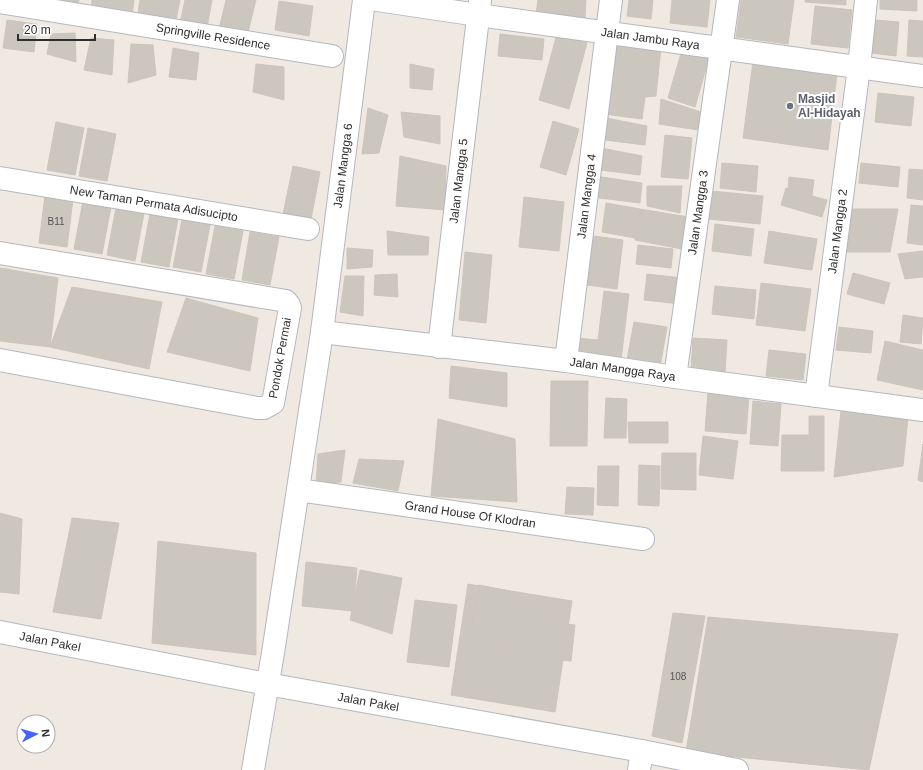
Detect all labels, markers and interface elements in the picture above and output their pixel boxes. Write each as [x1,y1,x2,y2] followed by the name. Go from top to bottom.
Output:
[18,16,95,42] scale bar
[155,20,272,53] street label: Springville Residence
[24,23,51,37] text: 20 m
[600,25,701,52] street label: Jalan Jambu Raya
[798,92,861,120] place label: Masjid Al-Hidayah
[785,101,795,111] marker: Masjid Al-Hidayah
[331,122,355,209] street label: Jalan Mangga 6
[447,138,471,224] street label: Jalan Mangga 5
[574,153,599,240] street label: Jalan Mangga 4
[685,169,711,256] street label: Jalan Mangga 3
[69,183,239,224] street label: New Taman Permata Adisucipto
[825,188,850,275] street label: Jalan Mangga 2
[47,216,65,227] house number: B11
[266,316,294,400] street label: Pondok Permai
[569,355,677,384] street label: Jalan Mangga Raya
[404,498,537,531] street label: Grand House Of Klodran
[18,629,82,655] street label: Jalan Pakel
[670,671,687,682] house number: 108
[337,690,400,714] street label: Jalan Pakel
[16,714,56,754] north arrow
[40,728,52,738] text: N

